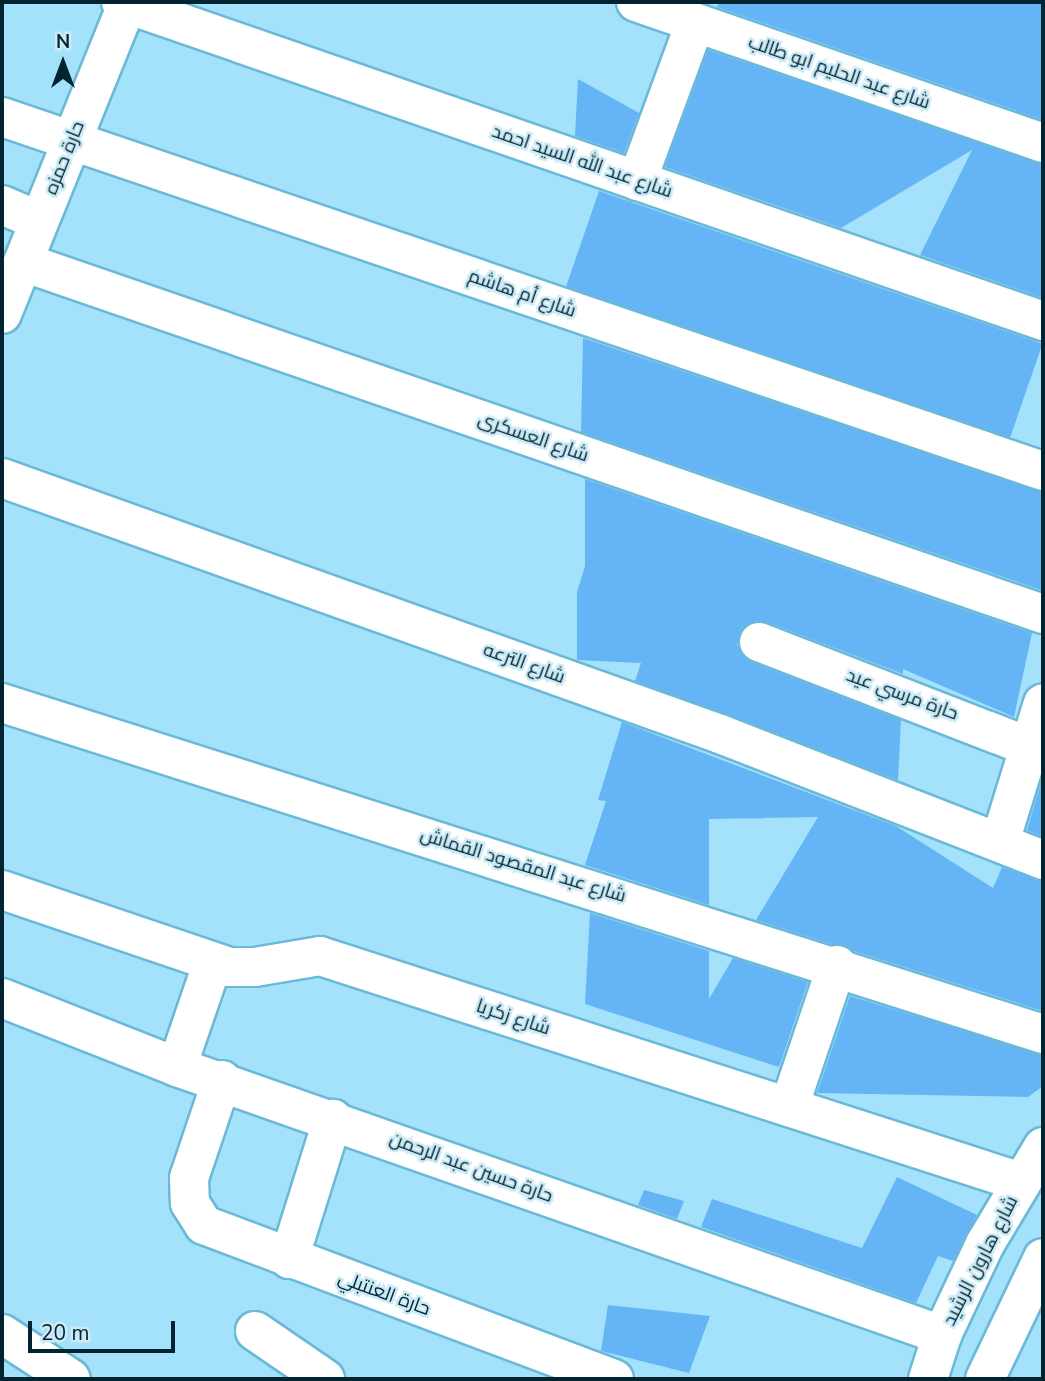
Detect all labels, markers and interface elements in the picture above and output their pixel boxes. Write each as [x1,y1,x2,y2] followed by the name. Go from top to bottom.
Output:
[28,28,98,98] north arrow
[56,29,70,55] text: N
[745,31,933,115] street label: شارع عبد الحليم ابو طالب
[40,118,90,198] street label: حارة حمزه
[489,120,675,204] street label: شارع عبد الله السيد احمد
[465,265,579,323] street label: شارع أم هاشم
[475,408,591,468] street label: شارع العسكرى
[480,639,568,689] street label: شارع الترعه
[843,664,961,726] street label: حارة مرسي عيد
[417,824,629,908] street label: شارع عبد المقصود القماش
[473,995,553,1041] street label: شارع زكريا
[386,1128,556,1208] street label: حارة حسين عبد الرحمن
[938,1192,1024,1330] street label: شارع هارون الرشيد
[335,1267,433,1321] street label: حارة العنتبلي
[32,1308,178,1352] scale bar
[41,1319,90,1347] text: 20 m

